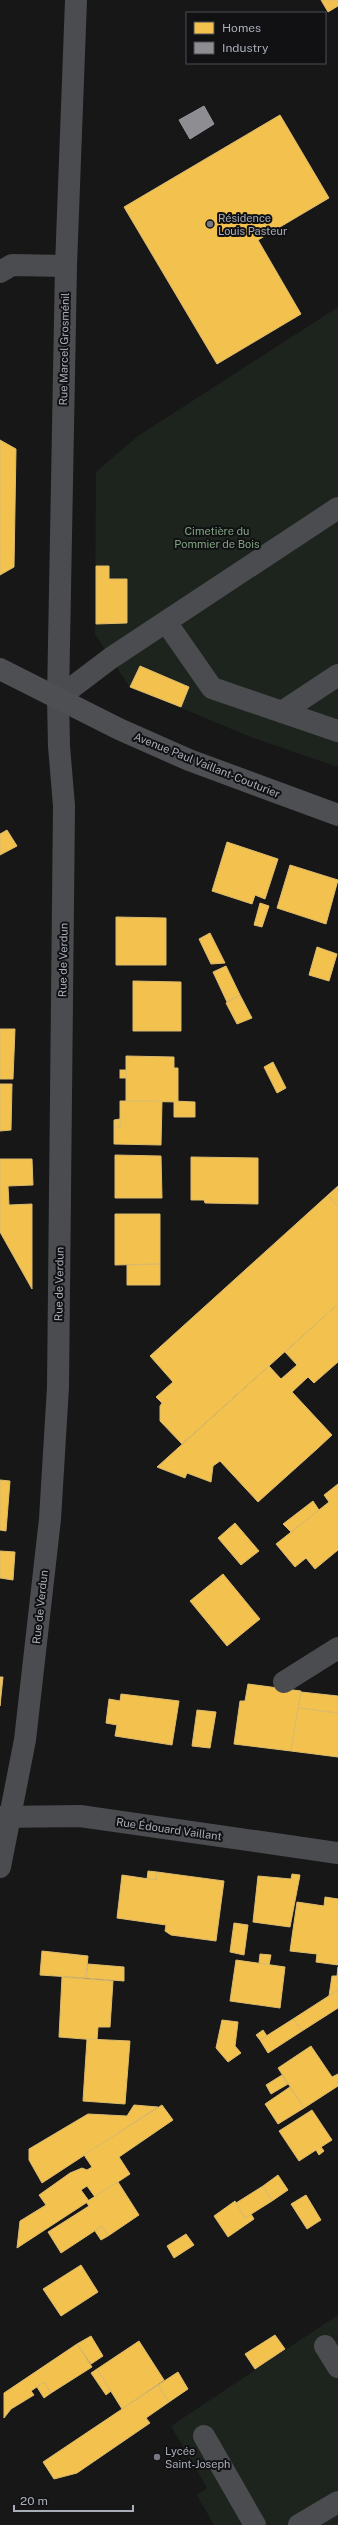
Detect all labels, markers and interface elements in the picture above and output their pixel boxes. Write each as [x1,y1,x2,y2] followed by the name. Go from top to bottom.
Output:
[186,12,326,64] legend
[222,21,261,35] text: Homes
[222,41,269,55] text: Industry
[218,212,287,237] place label: Résidence Louis Pasteur
[205,219,215,229] marker: Résidence Louis Pasteur
[57,292,71,406] street label: Rue Marcel Grosménil
[174,525,260,550] park label: Cimetière du Pommier de Bois
[132,730,282,800] street label: Avenue Paul Vaillant-Couturier
[56,923,70,997] street label: Rue de Verdun
[52,1247,66,1321] street label: Rue de Verdun
[30,1569,50,1645] street label: Rue de Verdun
[115,1815,223,1842] street label: Rue Édouard Vaillant
[165,2445,230,2470] place label: Lycée Saint-Joseph
[152,2452,162,2462] marker: Lycée Saint-Joseph
[14,2487,133,2513] scale bar
[20,2494,48,2508] text: 20 m

